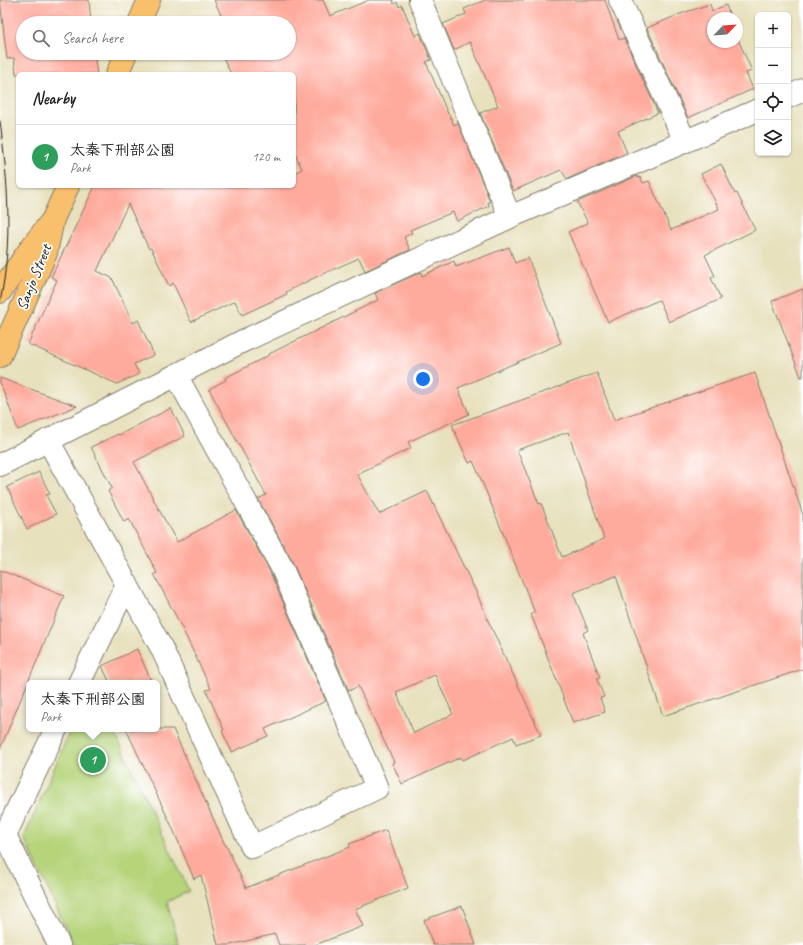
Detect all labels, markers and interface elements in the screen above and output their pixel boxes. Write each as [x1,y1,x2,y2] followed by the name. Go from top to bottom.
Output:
[707,12,743,48] north arrow
[755,12,791,156] map controls
[755,12,791,48] button: +
[16,16,296,60] search box
[30,27,52,49] icon: search
[62,29,123,48] text: Search here
[755,48,791,84] button: −
[755,84,791,120] button: locate
[32,88,75,109] text: Nearby
[755,120,791,156] button: layers
[70,141,175,160] text: 太秦下刑部公園
[42,149,48,165] text: 1
[252,149,280,165] text: 120 m
[70,160,91,176] text: Park
[12,240,57,313] street label: Sanjo Street
[413,369,433,389] your location
[26,680,160,732] popup
[40,690,146,709] text: 太秦下刑部公園
[40,709,61,725] text: Park
[80,745,106,775] pin: 1

